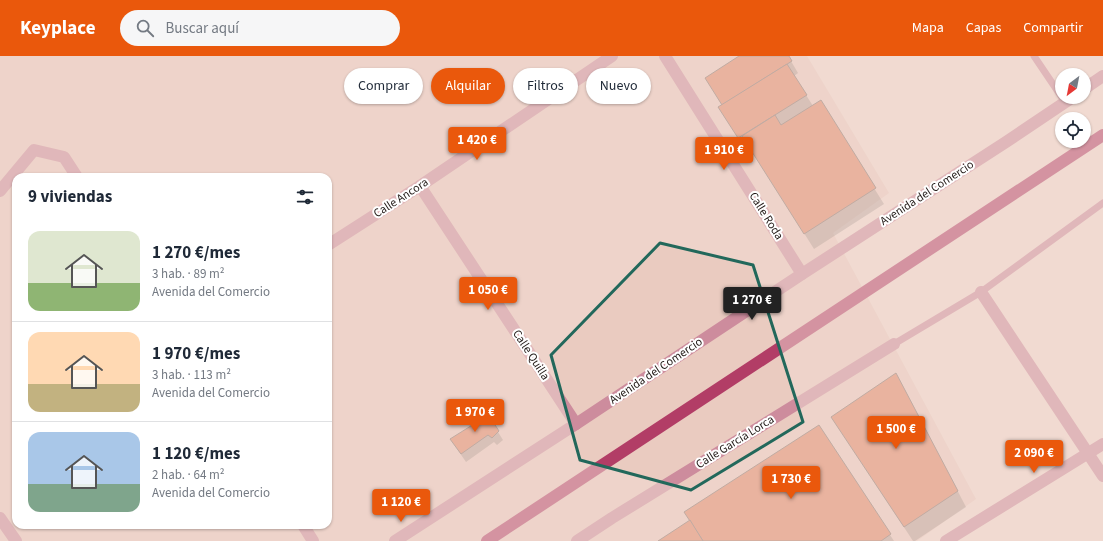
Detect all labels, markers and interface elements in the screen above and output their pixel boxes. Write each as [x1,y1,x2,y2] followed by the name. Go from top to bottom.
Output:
[120,10,400,46] search box
[20,15,96,42] text: Keyplace
[134,17,156,39] icon: search
[166,18,239,39] text: Buscar aquí
[912,18,944,38] text: Mapa
[966,18,1001,38] text: Capas
[1023,18,1083,38] text: Compartir
[344,68,423,104] chip: Comprar
[431,68,505,104] chip: Alquilar
[513,68,578,104] chip: Filtros
[586,68,651,104] chip: Nuevo
[1055,68,1091,104] north arrow
[1055,68,1091,148] map controls
[1055,112,1091,148] button: locate
[440,127,514,161] pin: 1 420 €
[457,131,497,149] text: 1 420 €
[687,137,761,171] pin: 1 910 €
[704,141,744,159] text: 1 910 €
[877,156,977,230] street label: Avenida del Comercio
[370,174,432,222] street label: Calle Ancora
[28,185,112,209] text: 9 viviendas
[294,186,316,208] icon: filters
[745,189,787,243] street label: Calle Roda
[152,241,240,265] text: 1 270 €/mes
[60,247,108,295] icon: home
[152,265,225,283] text: 3 hab. · 89 m²
[451,277,525,311] pin: 1 050 €
[468,281,508,299] text: 1 050 €
[152,283,270,301] text: Avenida del Comercio
[715,287,789,321] pin: 1 270 €
[732,291,772,309] text: 1 270 €
[508,326,554,384] street label: Calle Quilla
[606,334,706,408] street label: Avenida del Comercio
[152,342,240,366] text: 1 970 €/mes
[60,348,108,396] icon: home
[152,366,231,384] text: 3 hab. · 113 m²
[152,384,270,402] text: Avenida del Comercio
[438,399,512,433] pin: 1 970 €
[455,403,495,421] text: 1 970 €
[693,411,777,473] street label: Calle García Lorca
[859,416,933,450] pin: 1 500 €
[876,420,916,438] text: 1 500 €
[997,440,1071,474] pin: 2 090 €
[152,442,240,466] text: 1 120 €/mes
[1014,444,1054,462] text: 2 090 €
[60,448,108,496] icon: home
[152,466,225,484] text: 2 hab. · 64 m²
[754,466,828,500] pin: 1 730 €
[771,470,811,488] text: 1 730 €
[152,484,270,502] text: Avenida del Comercio
[364,489,438,523] pin: 1 120 €
[381,493,421,511] text: 1 120 €

